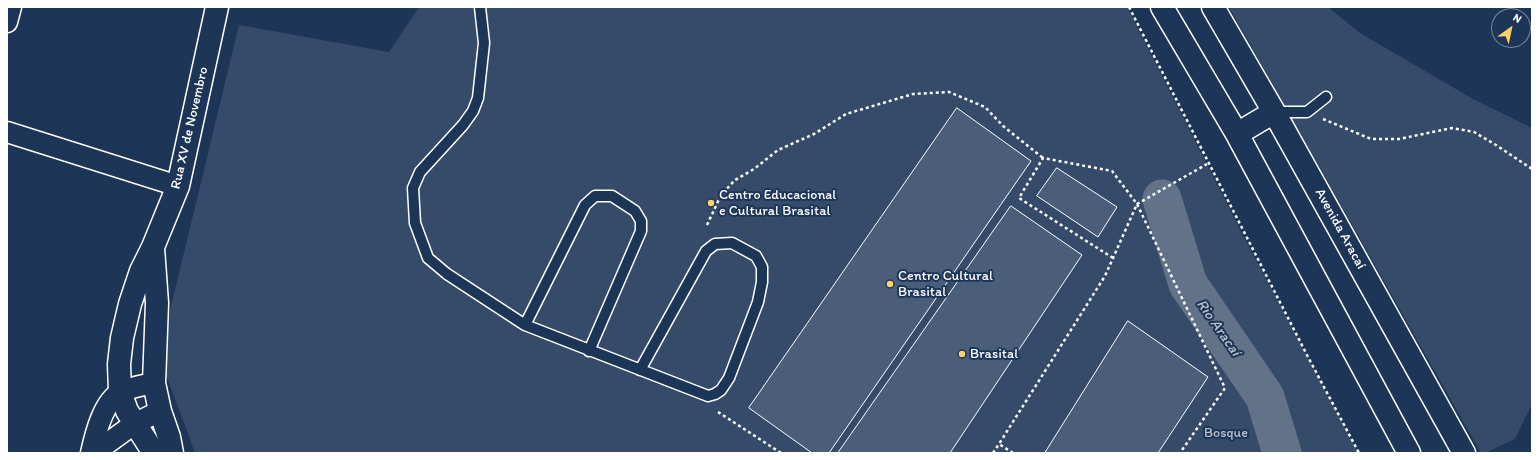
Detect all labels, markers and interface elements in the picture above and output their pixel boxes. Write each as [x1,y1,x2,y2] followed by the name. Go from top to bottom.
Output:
[1491,8,1531,48] north arrow
[1511,11,1524,26] text: N
[168,65,212,191] street label: Rua XV de Novembro
[1311,186,1369,272] street label: Avenida Aracaí
[719,187,836,220] place label: Centro Educacional e Cultural Brasital
[706,198,716,208] marker: Centro Educacional e Cultural Brasital
[898,268,993,300] place label: Centro Cultural Brasital
[885,279,895,289] marker: Centro Cultural Brasital
[1192,296,1244,360] water label: Rio Aracaí
[970,346,1018,362] place label: Brasital
[957,349,967,359] marker: Brasital
[1204,425,1248,441] park label: Bosque

